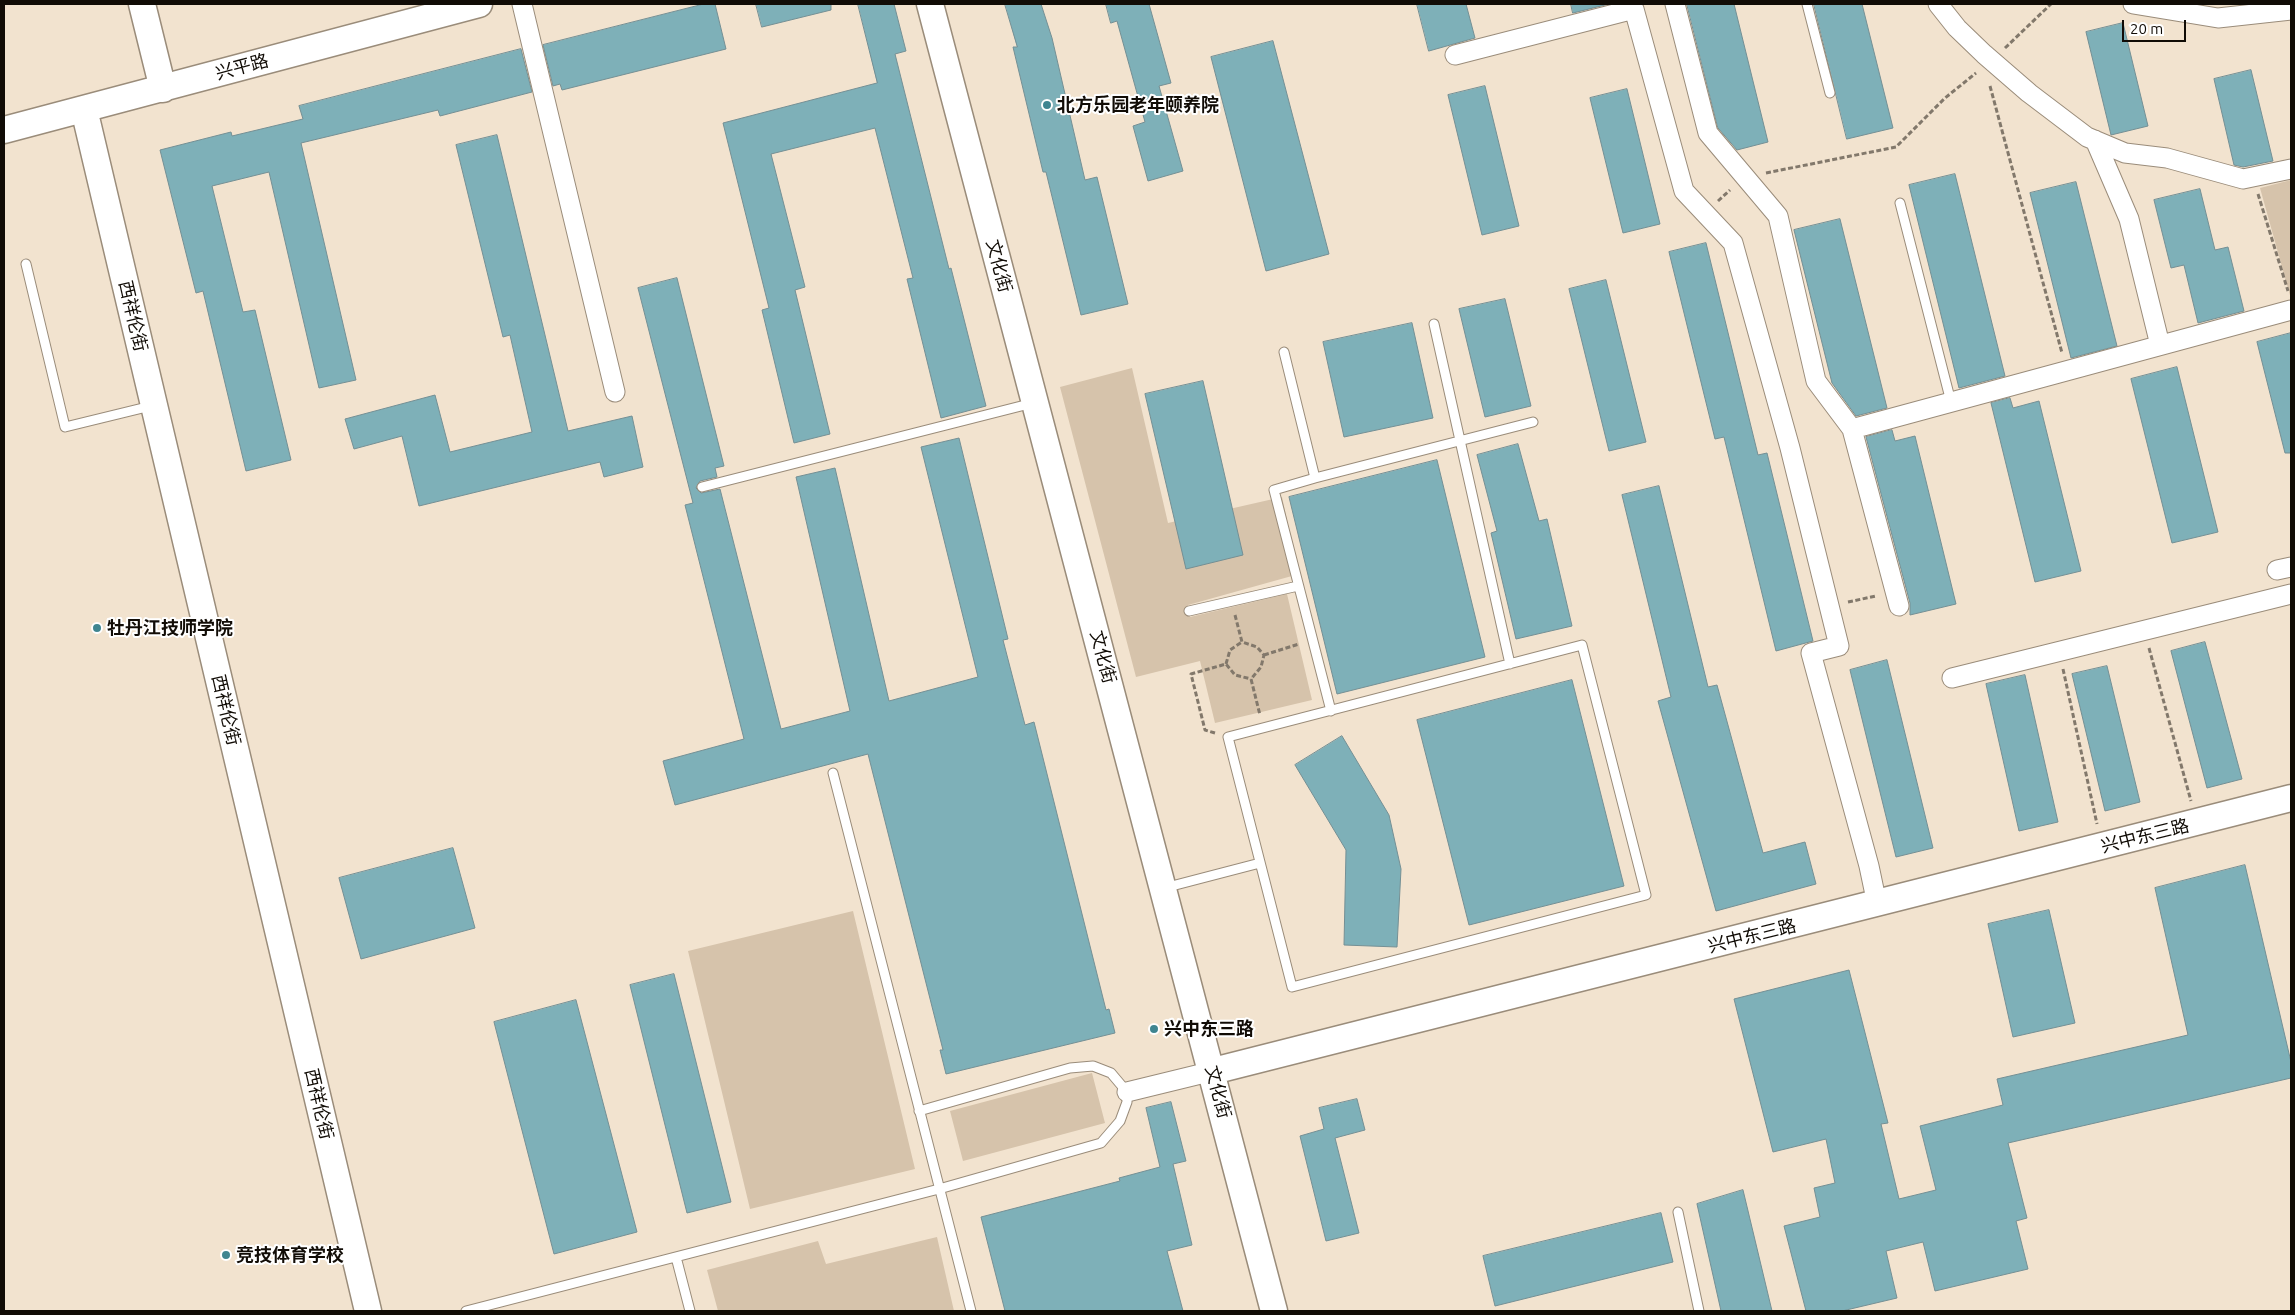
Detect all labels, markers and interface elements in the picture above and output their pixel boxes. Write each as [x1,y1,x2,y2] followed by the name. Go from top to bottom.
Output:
[2125,10,2189,42] scale bar
[2130,20,2163,37] text: 20 m
[213,50,271,84] street label: 兴平路
[1057,94,1219,116] place label: 北方乐园老年颐养院
[1041,99,1053,111] marker: 北方乐园老年颐养院
[982,237,1016,295] street label: 文化街
[114,278,152,354] street label: 西祥伦街
[107,617,233,639] place label: 牡丹江技师学院
[91,622,103,634] marker: 牡丹江技师学院
[1086,628,1120,686] street label: 文化街
[207,672,245,748] street label: 西祥伦街
[2099,815,2191,857] street label: 兴中东三路
[1706,915,1798,957] street label: 兴中东三路
[1164,1018,1254,1040] place label: 兴中东三路
[1148,1023,1160,1035] marker: 兴中东三路
[1201,1063,1235,1121] street label: 文化街
[300,1066,338,1142] street label: 西祥伦街
[236,1244,344,1266] place label: 竞技体育学校
[220,1249,232,1261] marker: 竞技体育学校

